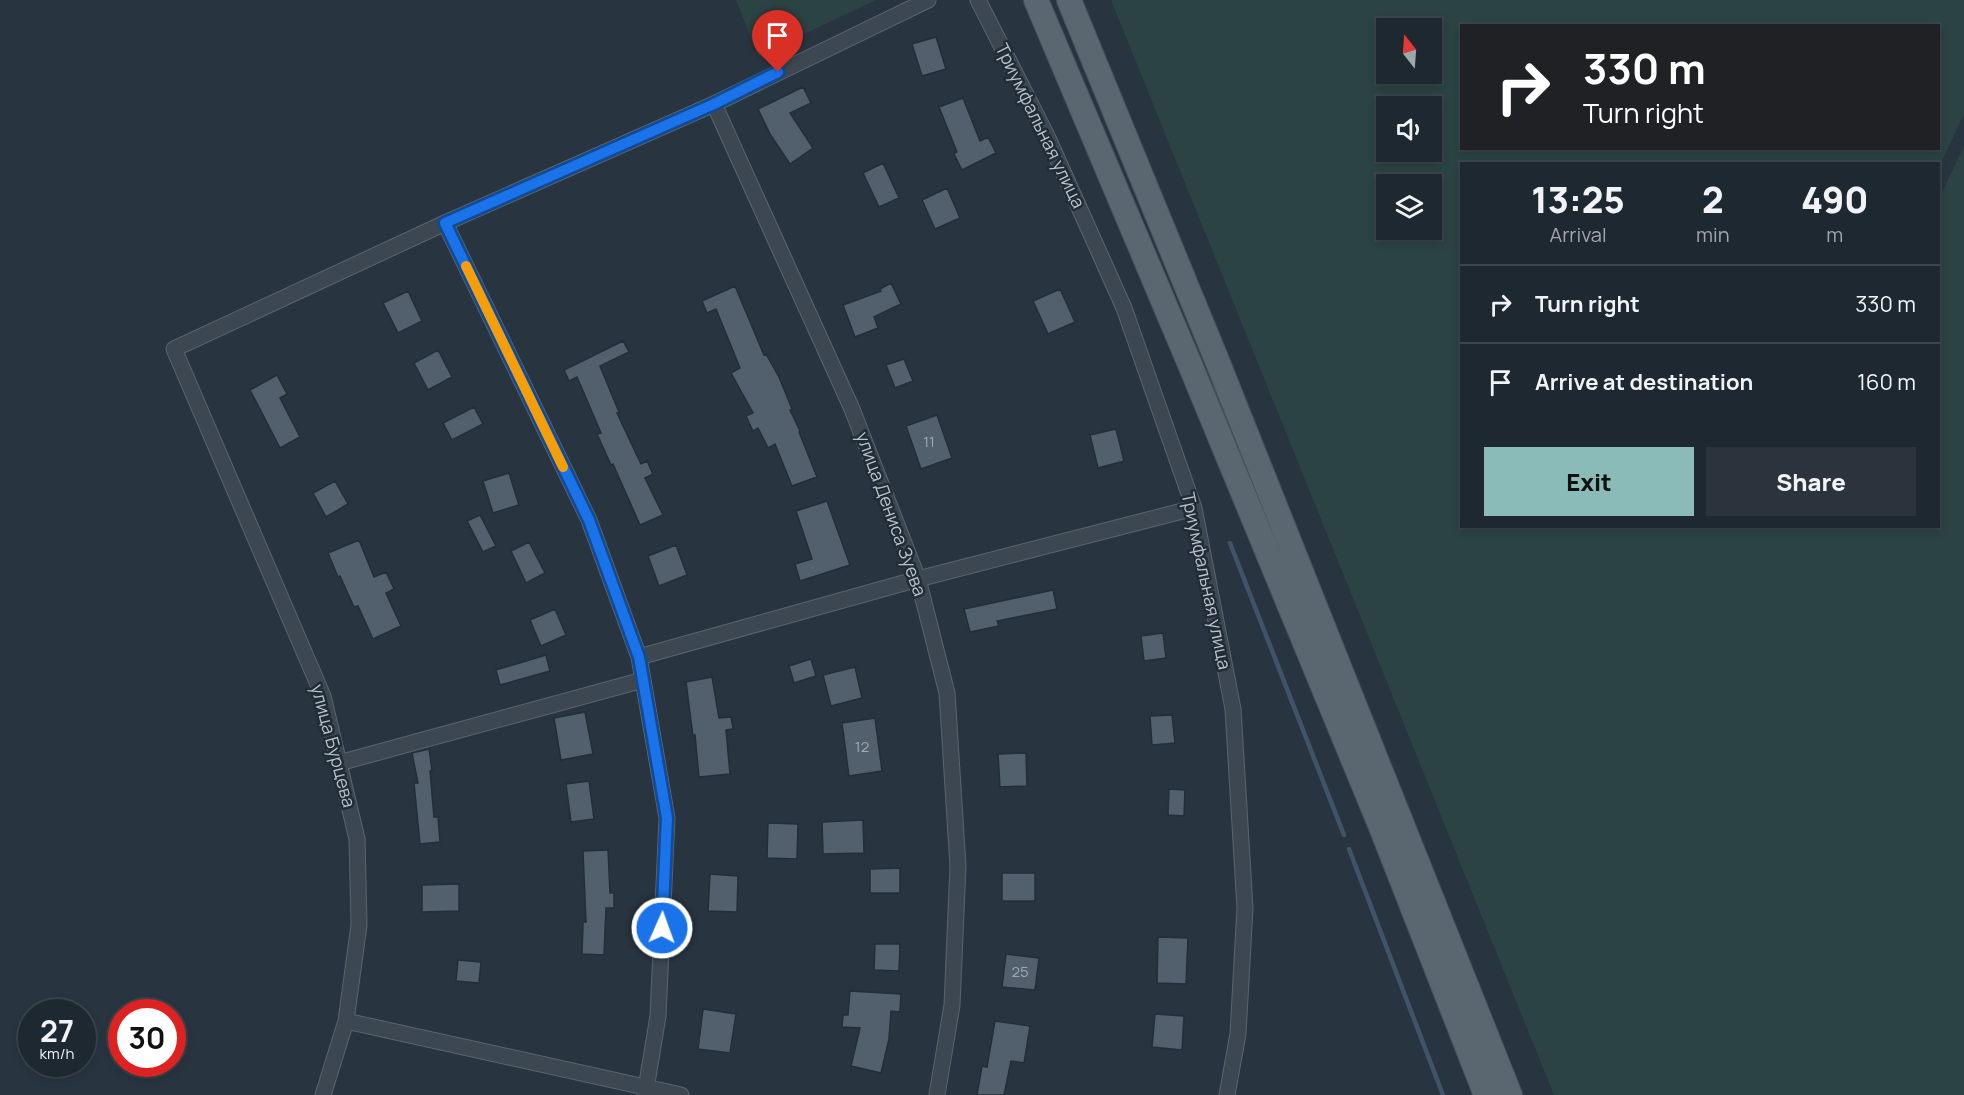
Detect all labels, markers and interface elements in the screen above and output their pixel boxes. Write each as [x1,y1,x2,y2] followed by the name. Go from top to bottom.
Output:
[752,10,803,72] pin
[1376,18,1442,84] north arrow
[1376,18,1442,240] map controls
[761,19,794,52] icon: arrive
[991,39,1091,212] street label: Триумфальная улица
[1583,39,1706,97] text: 330 m
[1484,48,1562,126] icon: right
[1583,94,1704,131] text: Turn right
[1376,96,1442,162] button: sound
[1376,174,1442,240] button: layers
[1531,175,1625,224] text: 13:25
[1702,175,1724,224] text: 2
[1801,175,1869,224] text: 490
[1549,221,1607,248] text: Arrival
[1696,221,1730,248] text: min
[1826,221,1843,248] text: m
[1484,288,1517,321] icon: right
[1535,289,1640,319] text: Turn right
[1855,289,1916,319] text: 330 m
[1484,366,1517,399] icon: arrive
[1535,367,1753,397] text: Arrive at destination
[1857,367,1916,397] text: 160 m
[851,428,933,599] street label: улица Дениса Зуева
[923,431,935,452] house number: 11
[1484,447,1694,516] button: Exit
[1706,447,1916,516] button: Share
[1176,490,1237,672] street label: Триумфальная улица
[306,681,362,810] street label: улица Бурцева
[855,736,869,757] house number: 12
[630,896,694,960] position arrow
[1011,961,1029,982] house number: 25
[108,999,186,1077] speed limit sign: 30
[40,1010,74,1051] text: 27
[40,1043,74,1064] text: km/h

